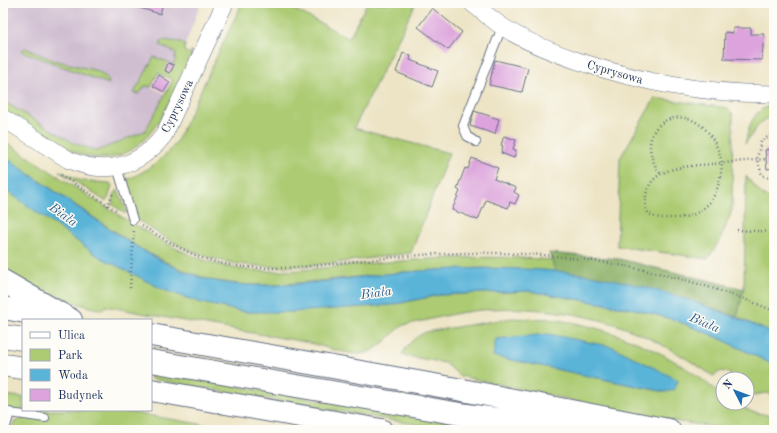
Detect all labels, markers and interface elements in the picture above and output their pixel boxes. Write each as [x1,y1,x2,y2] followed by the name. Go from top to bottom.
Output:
[585,59,644,87] street label: Cyprysowa
[160,78,196,135] street label: Cyprysowa
[46,200,80,230] water label: Biała
[359,285,392,302] water label: Biała
[687,311,721,335] water label: Biała
[22,319,152,411] legend
[58,330,85,342] text: Ulica
[58,350,83,362] text: Park
[58,370,88,382] text: Woda
[715,371,755,411] north arrow
[722,378,736,392] text: N
[58,390,104,402] text: Budynek

